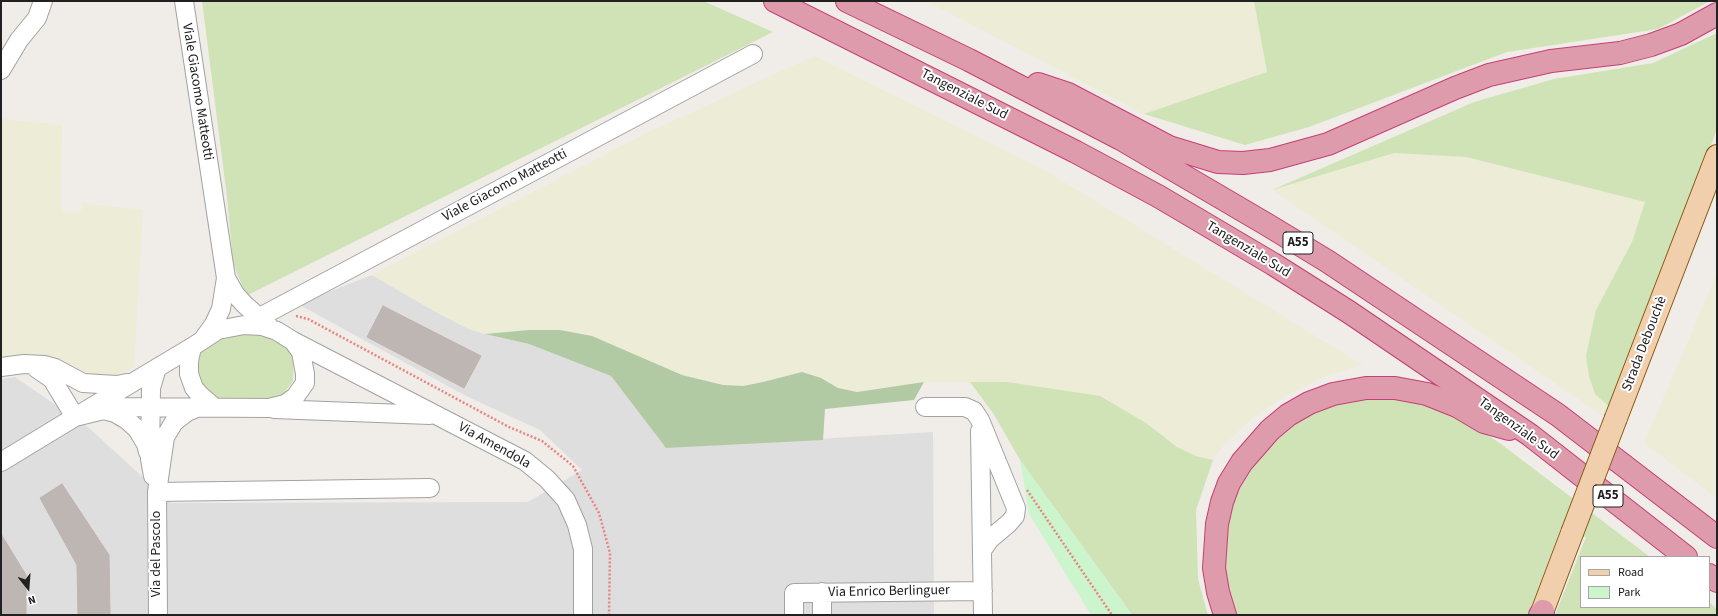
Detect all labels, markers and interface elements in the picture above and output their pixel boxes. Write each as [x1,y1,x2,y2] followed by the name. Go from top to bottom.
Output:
[178,22,216,162] street label: Viale Giacomo Matteotti
[918,66,1010,124] street label: Tangenziale Sud
[440,146,570,226] street label: Viale Giacomo Matteotti
[1203,218,1293,282] street label: Tangenziale Sud
[1283,232,1313,254] road number: A55
[1619,294,1671,394] street label: Strada Debouchè
[1475,394,1561,464] street label: Tangenziale Sud
[455,419,533,473] street label: Via Amendola
[1593,485,1623,507] road number: A55
[149,511,165,597] street label: Via del Pascolo
[1580,556,1710,608] legend
[1618,564,1644,581] text: Road
[8,568,48,608] north arrow
[828,583,950,601] street label: Via Enrico Berlinguer
[1618,584,1640,601] text: Park
[26,592,37,608] text: N

